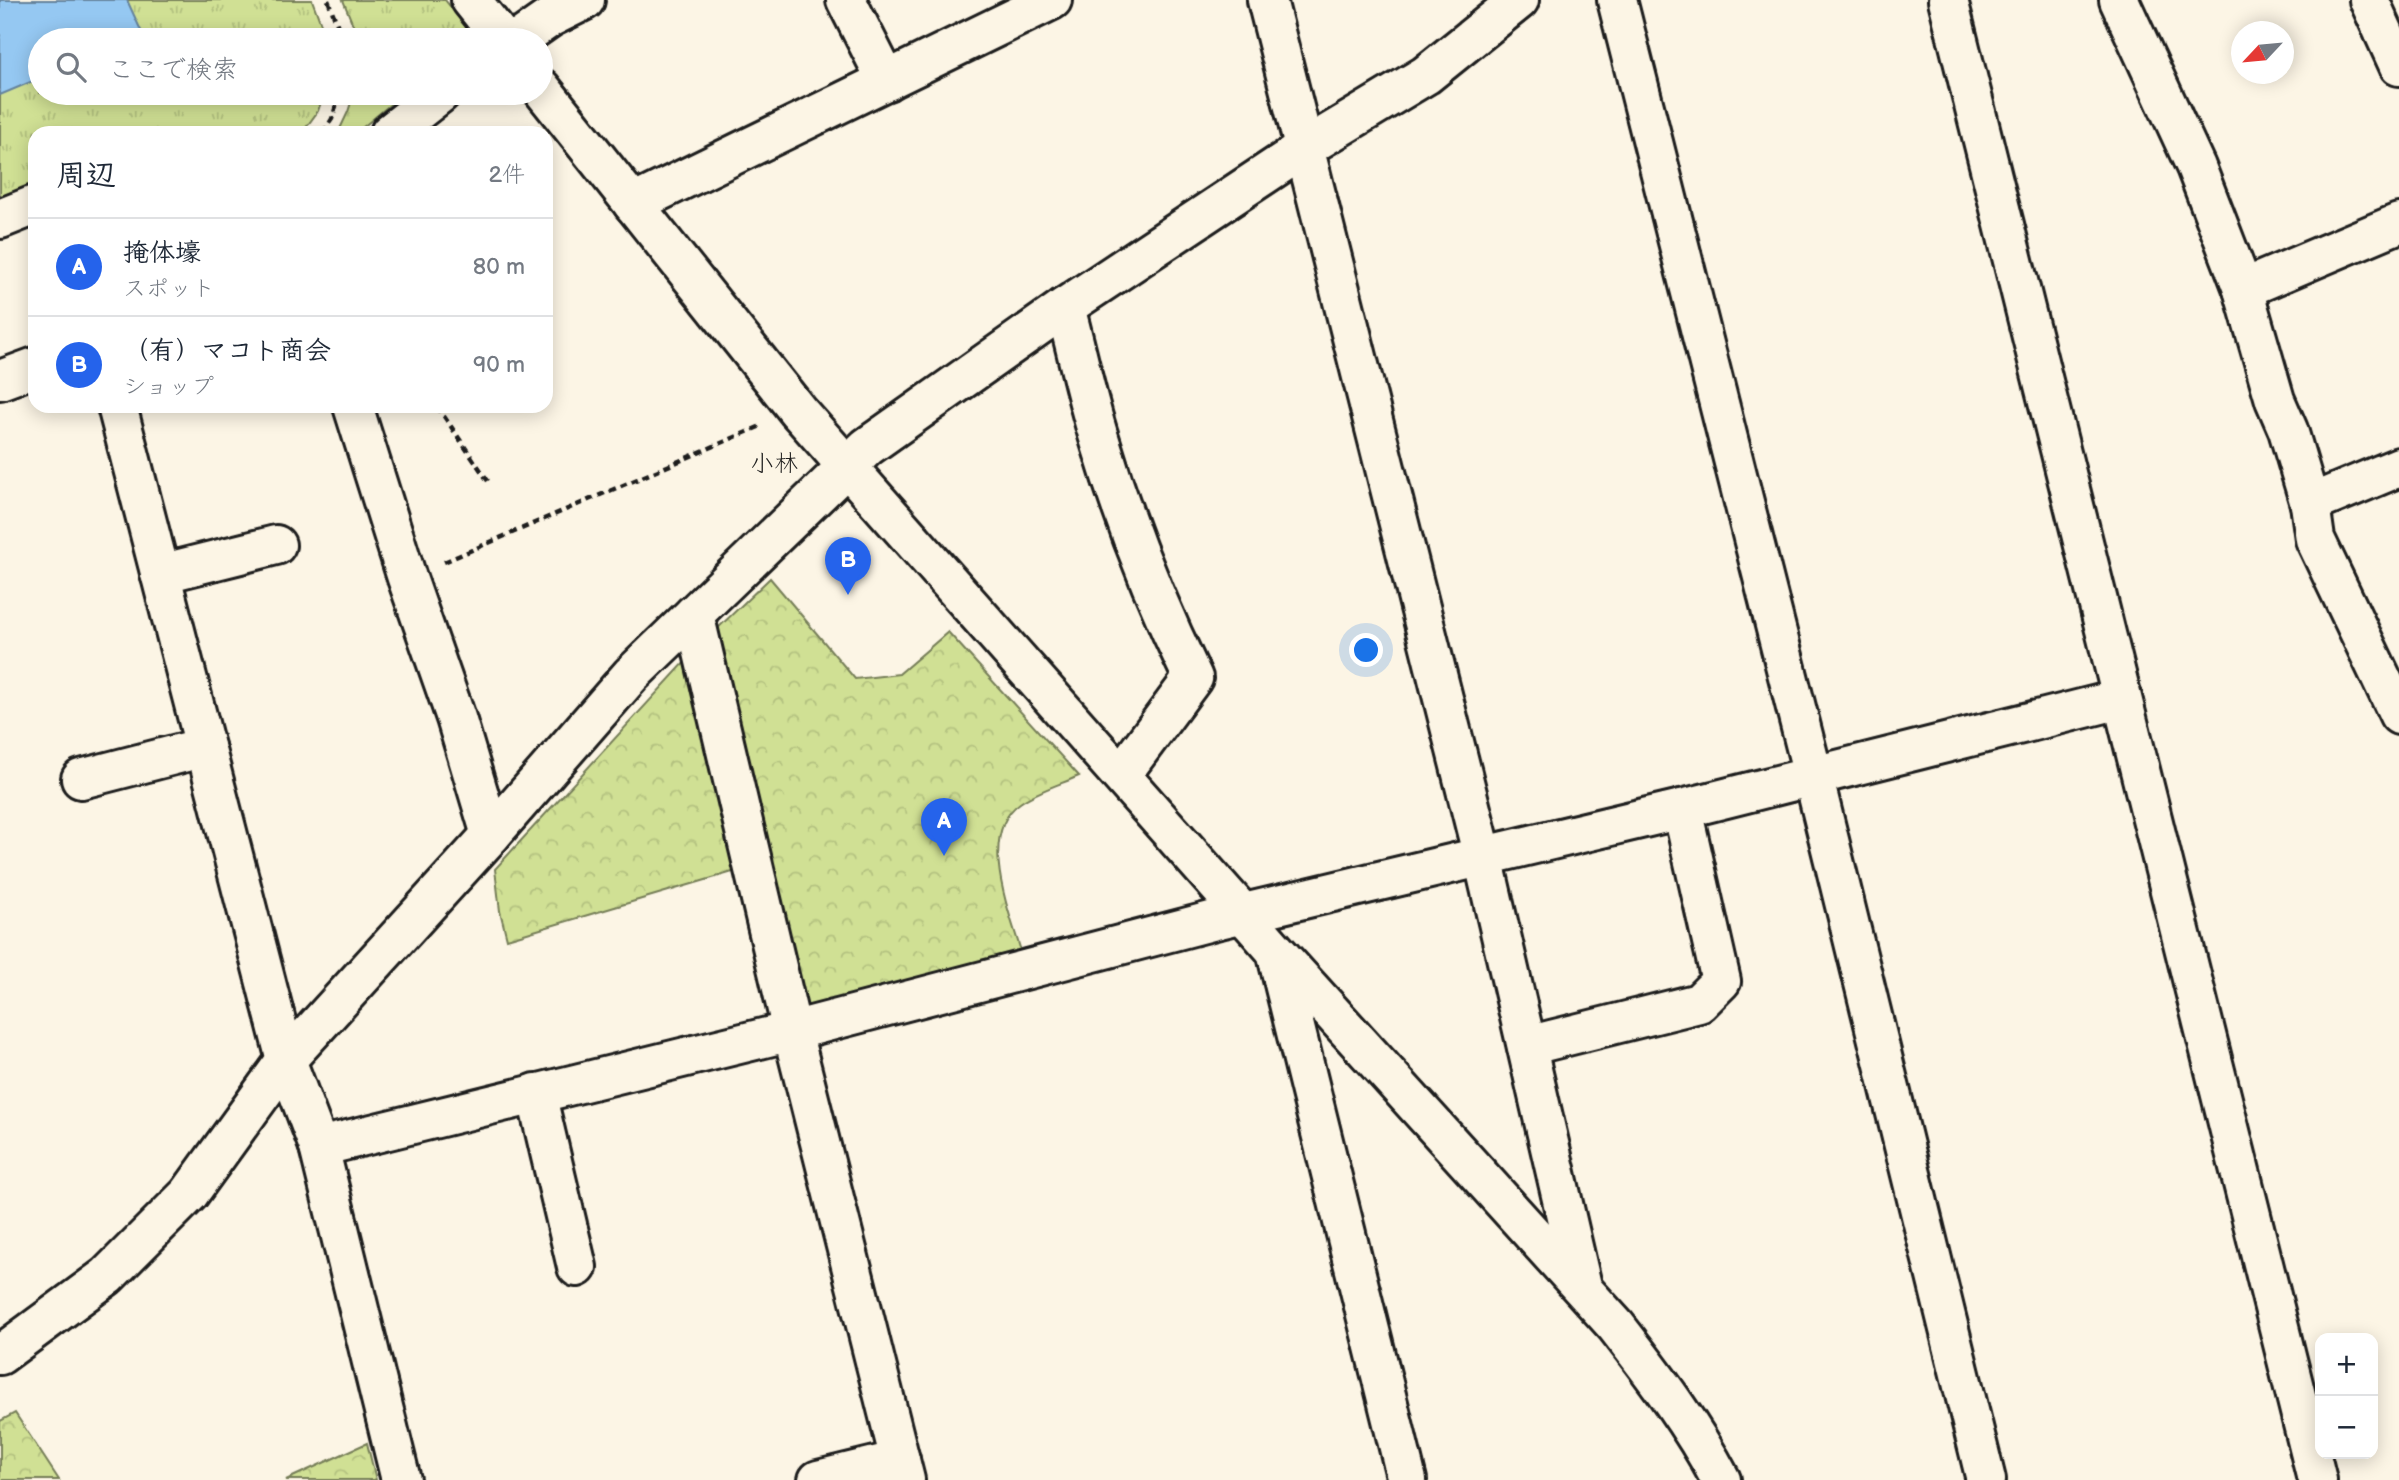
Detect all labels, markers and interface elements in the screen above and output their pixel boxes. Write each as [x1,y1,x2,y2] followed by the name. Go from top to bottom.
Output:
[2231,21,2294,84] north arrow
[28,28,553,105] search box
[52,48,90,86] icon: search
[108,55,238,86] text: ここで検索
[56,158,116,194] text: 周辺
[488,161,525,189] text: 2件
[123,238,201,269] text: 掩体壕
[72,253,86,281] text: A
[473,253,525,281] text: 80 m
[123,275,215,303] text: スポット
[123,336,331,367] text: （有）マコト商会
[71,351,87,379] text: B
[473,351,525,379] text: 90 m
[123,373,214,401] text: ショップ
[750,449,798,478] district label: 小林
[825,537,871,595] pin: B
[1349,633,1383,667] your location
[921,798,967,856] pin: A
[2315,1333,2378,1459] map controls
[2315,1333,2378,1396] button: +
[2315,1396,2378,1459] button: −

